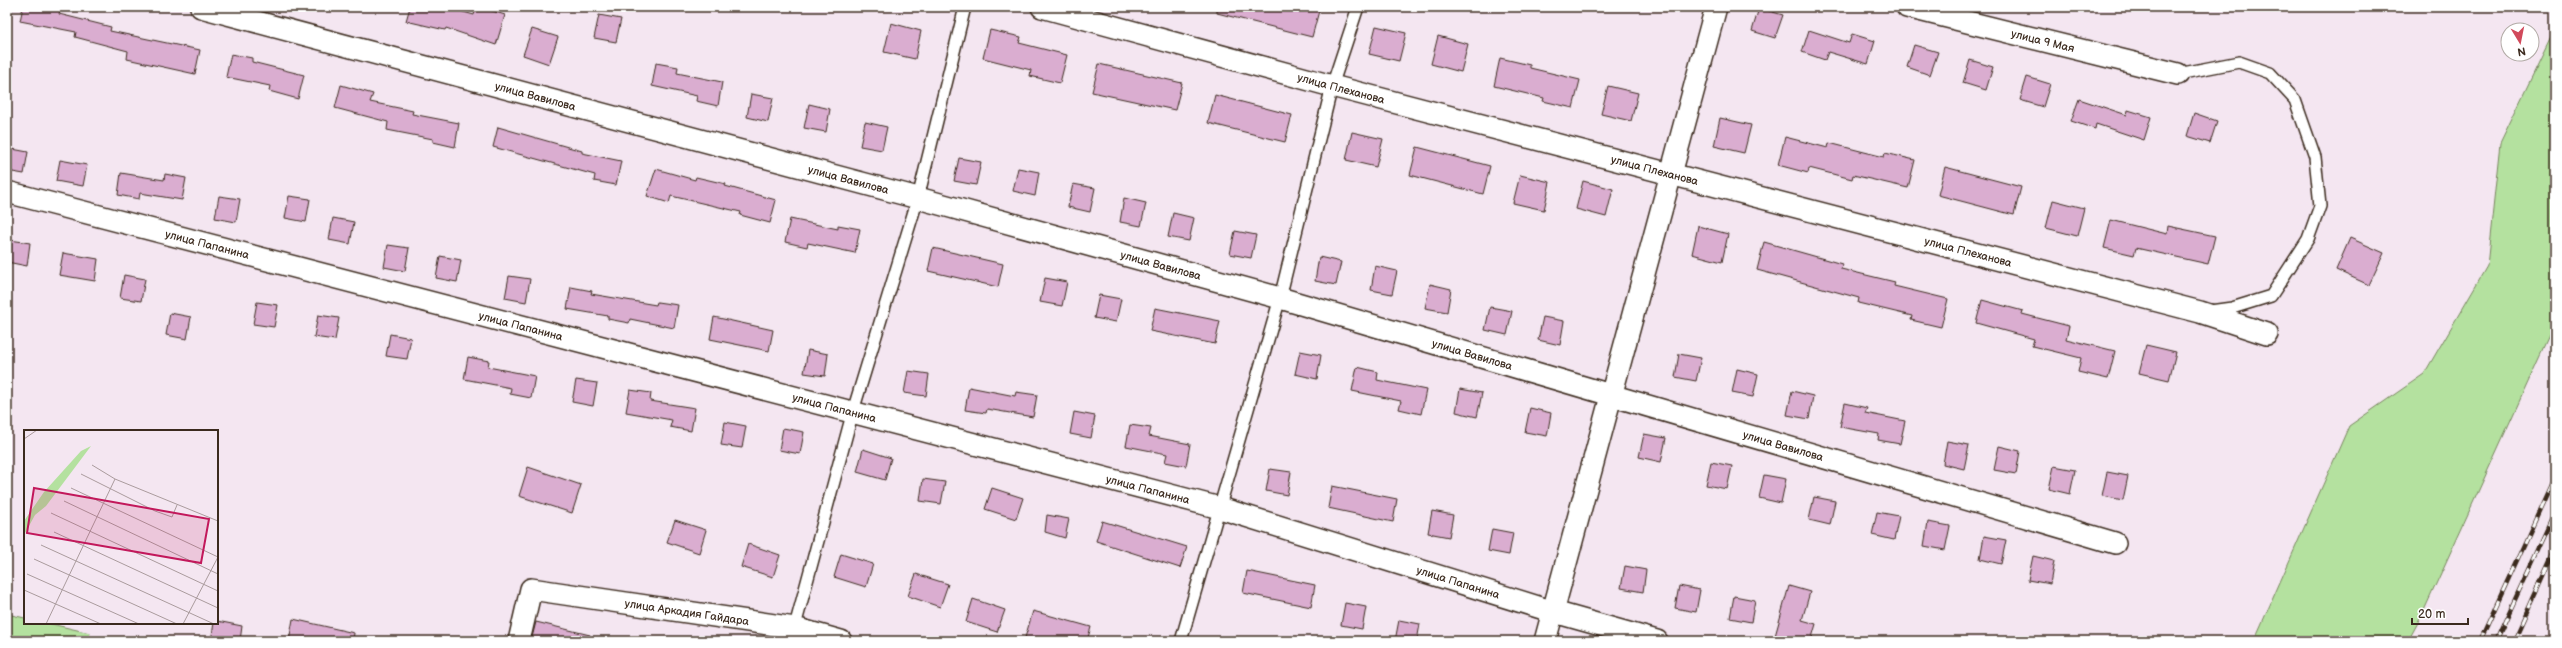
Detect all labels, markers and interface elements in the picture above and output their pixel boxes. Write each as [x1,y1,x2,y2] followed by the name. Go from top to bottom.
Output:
[2500,22,2540,62] north arrow
[2010,27,2076,55] street label: улица 9 Мая
[2516,44,2527,58] text: N
[1296,71,1387,107] street label: улица Плеханова
[493,80,578,114] street label: улица Вавилова
[1609,153,1700,188] street label: улица Плеханова
[806,163,891,197] street label: улица Вавилова
[164,228,251,262] street label: улица Папанина
[1923,235,2014,270] street label: улица Плеханова
[1119,248,1203,283] street label: улица Вавилова
[477,309,565,344] street label: улица Папанина
[1430,337,1514,373] street label: улица Вавилова
[791,391,878,425] street label: улица Папанина
[1741,428,1825,464] street label: улица Вавилова
[24,430,218,624] inset map
[1104,473,1192,507] street label: улица Папанина
[1415,564,1502,602] street label: улица Папанина
[624,597,750,628] street label: улица Аркадия Гайдара
[2412,600,2468,626] scale bar
[2418,607,2445,622] text: 20 m

